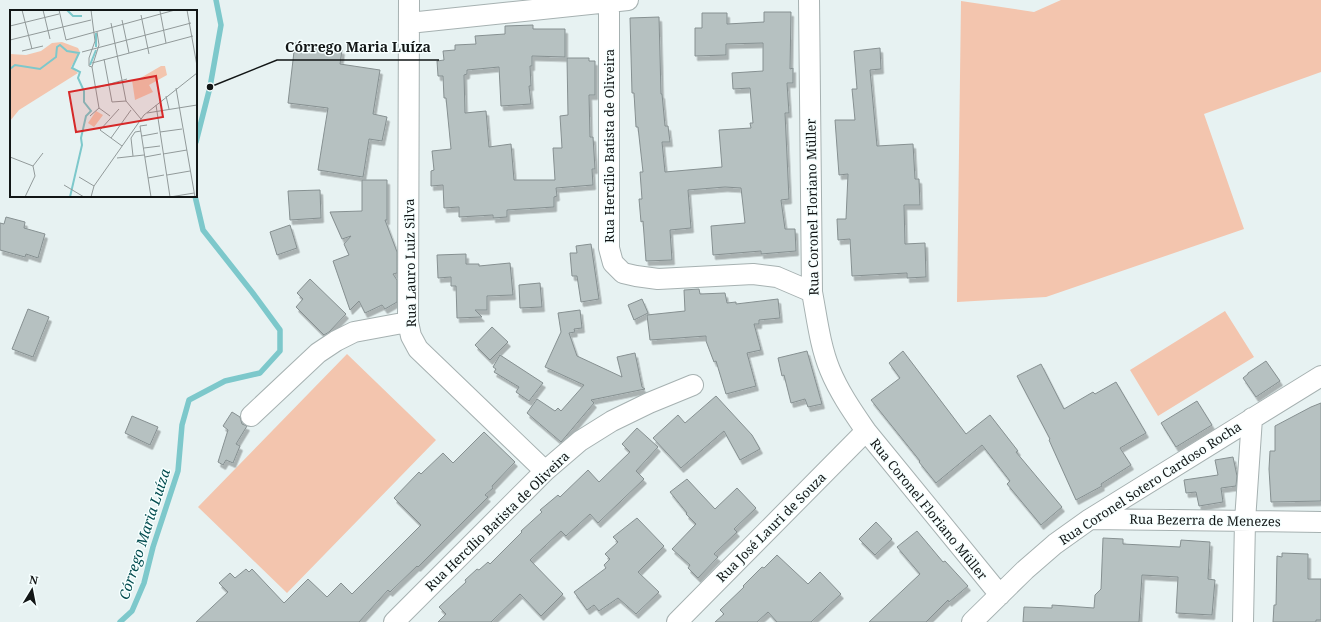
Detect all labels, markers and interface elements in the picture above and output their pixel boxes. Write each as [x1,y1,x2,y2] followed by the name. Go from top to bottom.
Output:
[10,10,197,197] inset map
[277,34,439,60] callout: Córrego Maria Luíza
[285,37,431,56] text: Córrego Maria Luíza
[600,49,618,243] street label: Rua Hercílio Batista de Oliveira
[801,118,823,296] street label: Rua Coronel Floriano Müller
[400,198,420,328] street label: Rua Lauro Luiz Silva
[1055,417,1245,549] street label: Rua Coronel Sotero Cardoso Rocha
[866,435,992,583] street label: Rua Coronel Floriano Müller
[421,447,573,595] street label: Rua Hercílio Batista de Oliveira
[114,465,174,602] water label: Córrego Maria Luíza
[712,468,830,586] street label: Rua José Lauri de Souza
[1129,510,1281,530] street label: Rua Bezerra de Menezes
[12,570,52,610] north arrow
[28,572,40,588] text: N

